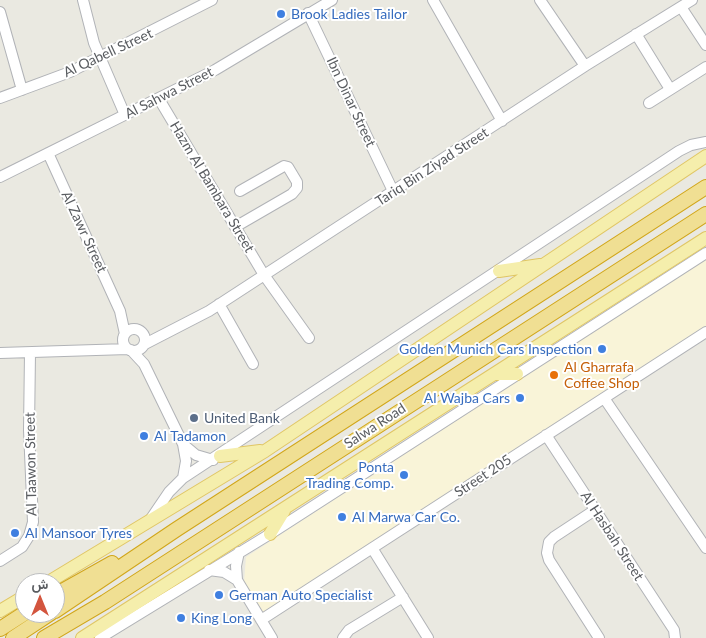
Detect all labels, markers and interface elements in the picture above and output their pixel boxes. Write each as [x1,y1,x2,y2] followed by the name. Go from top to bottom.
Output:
[291,6,407,22] place label: Brook Ladies Tailor
[275,8,287,20] marker: Brook Ladies Tailor
[61,25,155,81] street label: Al Qabell Street
[323,54,379,150] street label: Ibn Dinar Street
[122,64,216,122] street label: Al Sahwa Street
[166,118,258,256] street label: Hazm Al Bambara Street
[372,124,492,210] street label: Tariq Bin Ziyad Street
[58,188,110,276] street label: Al Zawr Street
[399,341,592,357] place label: Golden Munich Cars Inspection
[596,343,608,355] marker: Golden Munich Cars Inspection
[564,359,640,392] place label: Al Gharrafa Coffee Shop
[548,369,560,381] marker: Al Gharrafa Coffee Shop
[424,390,510,406] place label: Al Wajba Cars
[514,392,526,404] marker: Al Wajba Cars
[341,400,409,452] street label: Salwa Road
[204,410,280,426] place label: United Bank
[22,412,40,516] street label: Al Taawon Street
[188,412,200,424] marker: United Bank
[154,428,226,444] place label: Al Tadamon
[138,430,150,442] marker: Al Tadamon
[451,451,515,501] street label: Street 205
[306,459,394,492] place label: Ponta Trading Comp.
[398,469,410,481] marker: Ponta Trading Comp.
[577,488,647,584] street label: Al Hasbah Street
[352,509,460,525] place label: Al Marwa Car Co.
[336,511,348,523] marker: Al Marwa Car Co.
[25,525,132,541] place label: Al Mansoor Tyres
[9,527,21,539] marker: Al Mansoor Tyres
[15,573,65,623] north arrow
[32,575,48,592] text: ش
[229,587,373,603] place label: German Auto Specialist
[213,589,225,601] marker: German Auto Specialist
[191,610,252,626] place label: King Long
[175,612,187,624] marker: King Long

